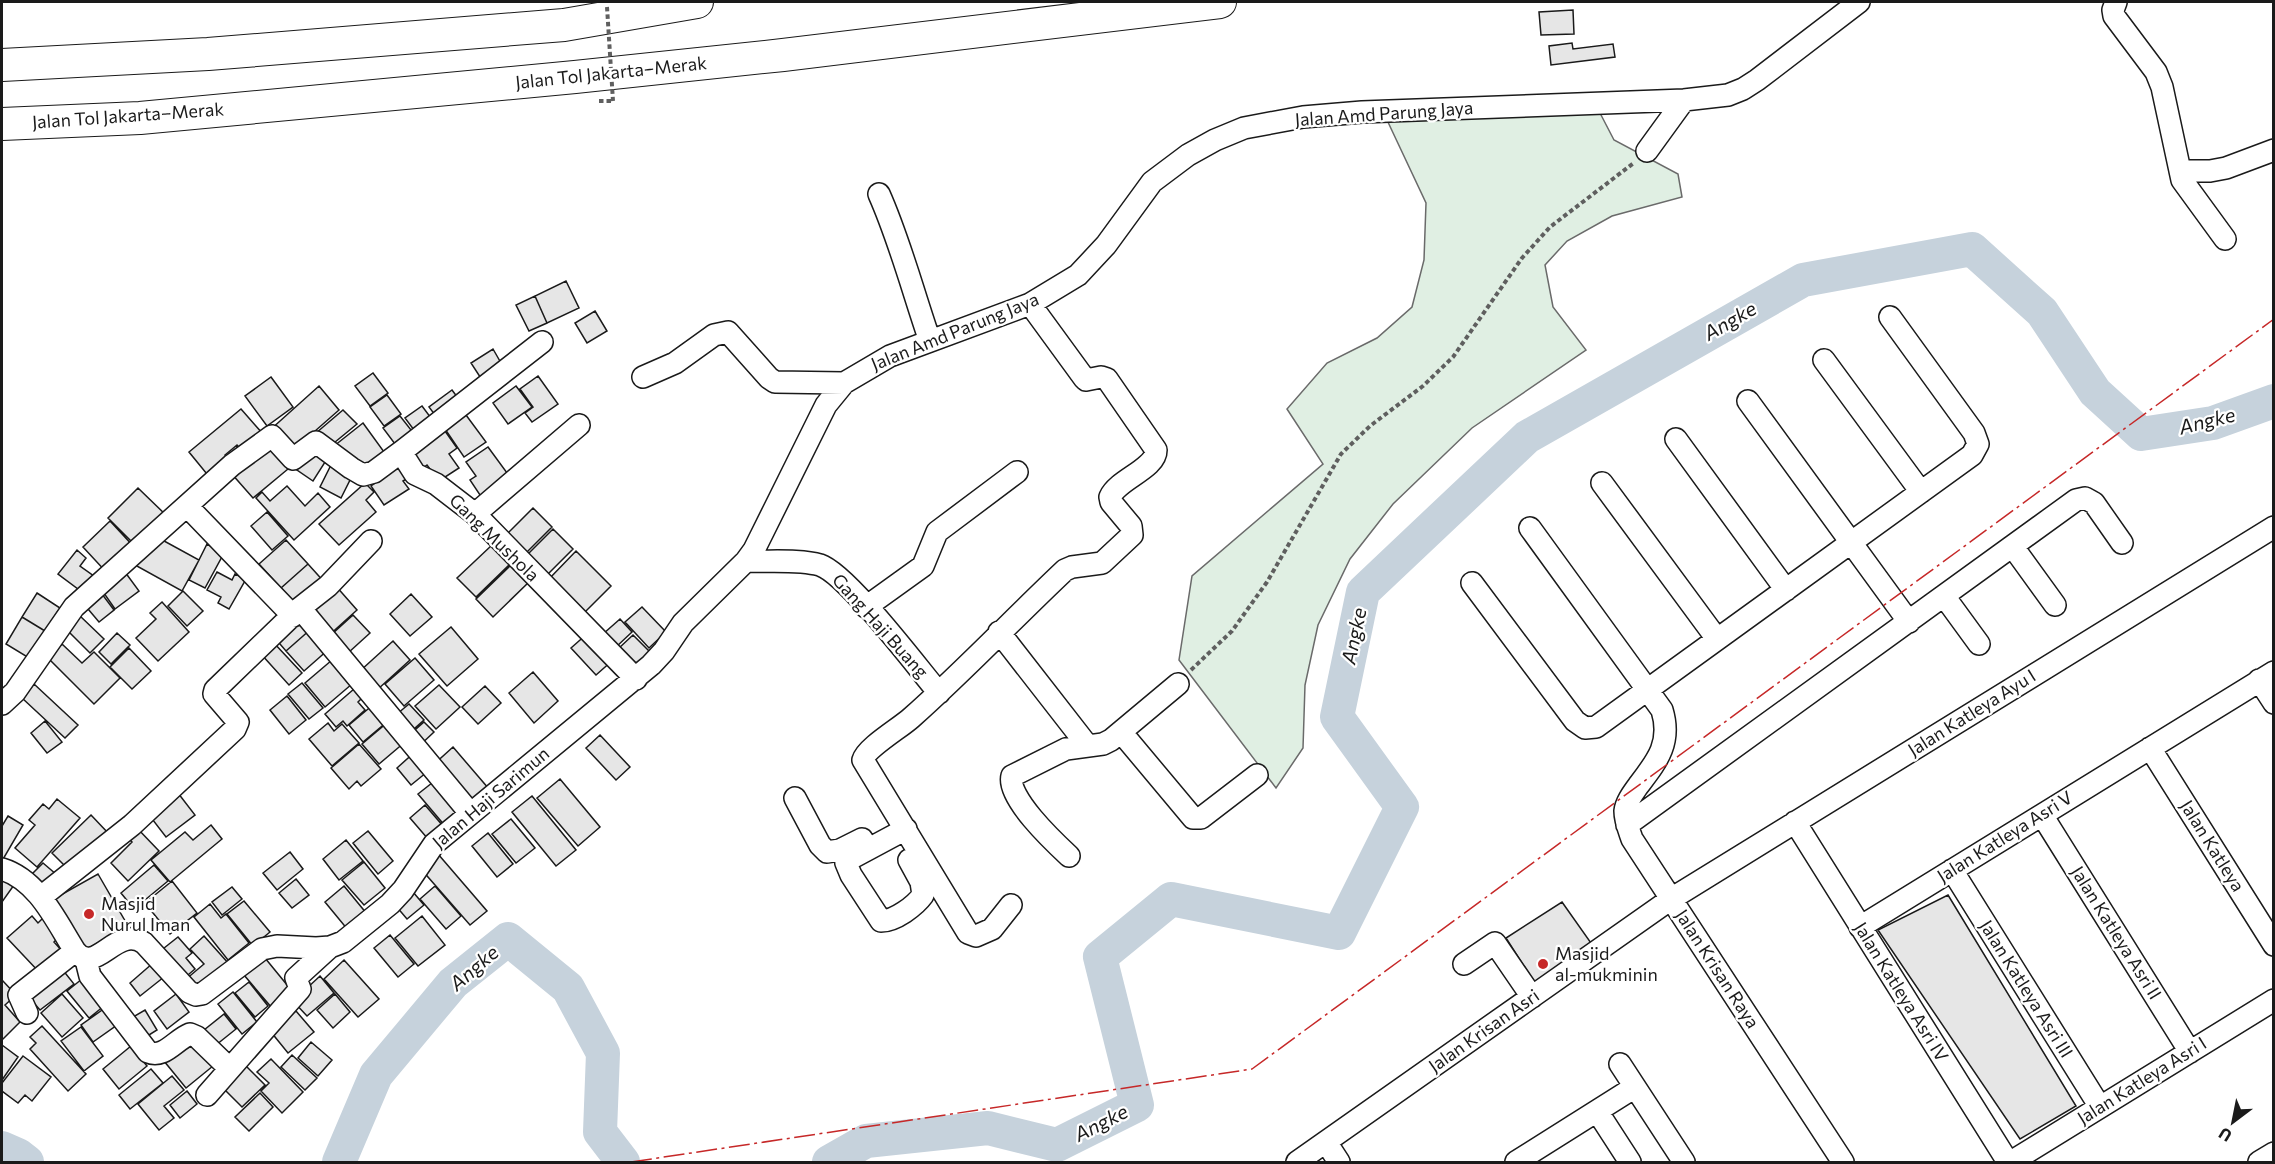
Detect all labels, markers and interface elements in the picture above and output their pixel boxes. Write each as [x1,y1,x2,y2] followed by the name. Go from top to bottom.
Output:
[514,51,708,93] street label: Jalan Tol Jakarta–Merak
[1294,96,1474,130] street label: Jalan Amd Parung Jaya
[31,97,225,133] street label: Jalan Tol Jakarta–Merak
[868,287,1042,375] street label: Jalan Amd Parung Jaya
[1698,295,1761,345] water label: Angke
[2175,401,2238,439] water label: Angke
[445,489,544,586] street label: Gang Mushola
[828,569,934,682] street label: Gang Haji Buang
[1335,605,1371,667] water label: Angke
[1903,664,2039,760] street label: Jalan Katleya Ayu I
[427,742,553,853] street label: Jalan Haji Sarimun
[1933,786,2076,887] street label: Jalan Katleya Asri V
[2176,796,2250,895] street label: Jalan Katleya
[2067,862,2167,1003] street label: Jalan Katleya Asri II
[101,892,190,935] place label: Masjid Nurul Iman
[1671,905,1764,1032] street label: Jalan Krisan Raya
[82,907,96,921] marker: Masjid Nurul Iman
[1976,916,2078,1061] street label: Jalan Katleya Asri III
[1850,918,1954,1065] street label: Jalan Katleya Asri IV
[443,939,503,996] water label: Angke
[1555,942,1658,985] place label: Masjid al-mukminin
[1536,957,1550,971] marker: Masjid al-mukminin
[1424,984,1543,1077] street label: Jalan Krisan Asri
[2073,1032,2210,1129] street label: Jalan Katleya Asri I
[2203,1092,2263,1152] north arrow
[1069,1098,1132,1146] water label: Angke
[2215,1124,2235,1146] text: U

